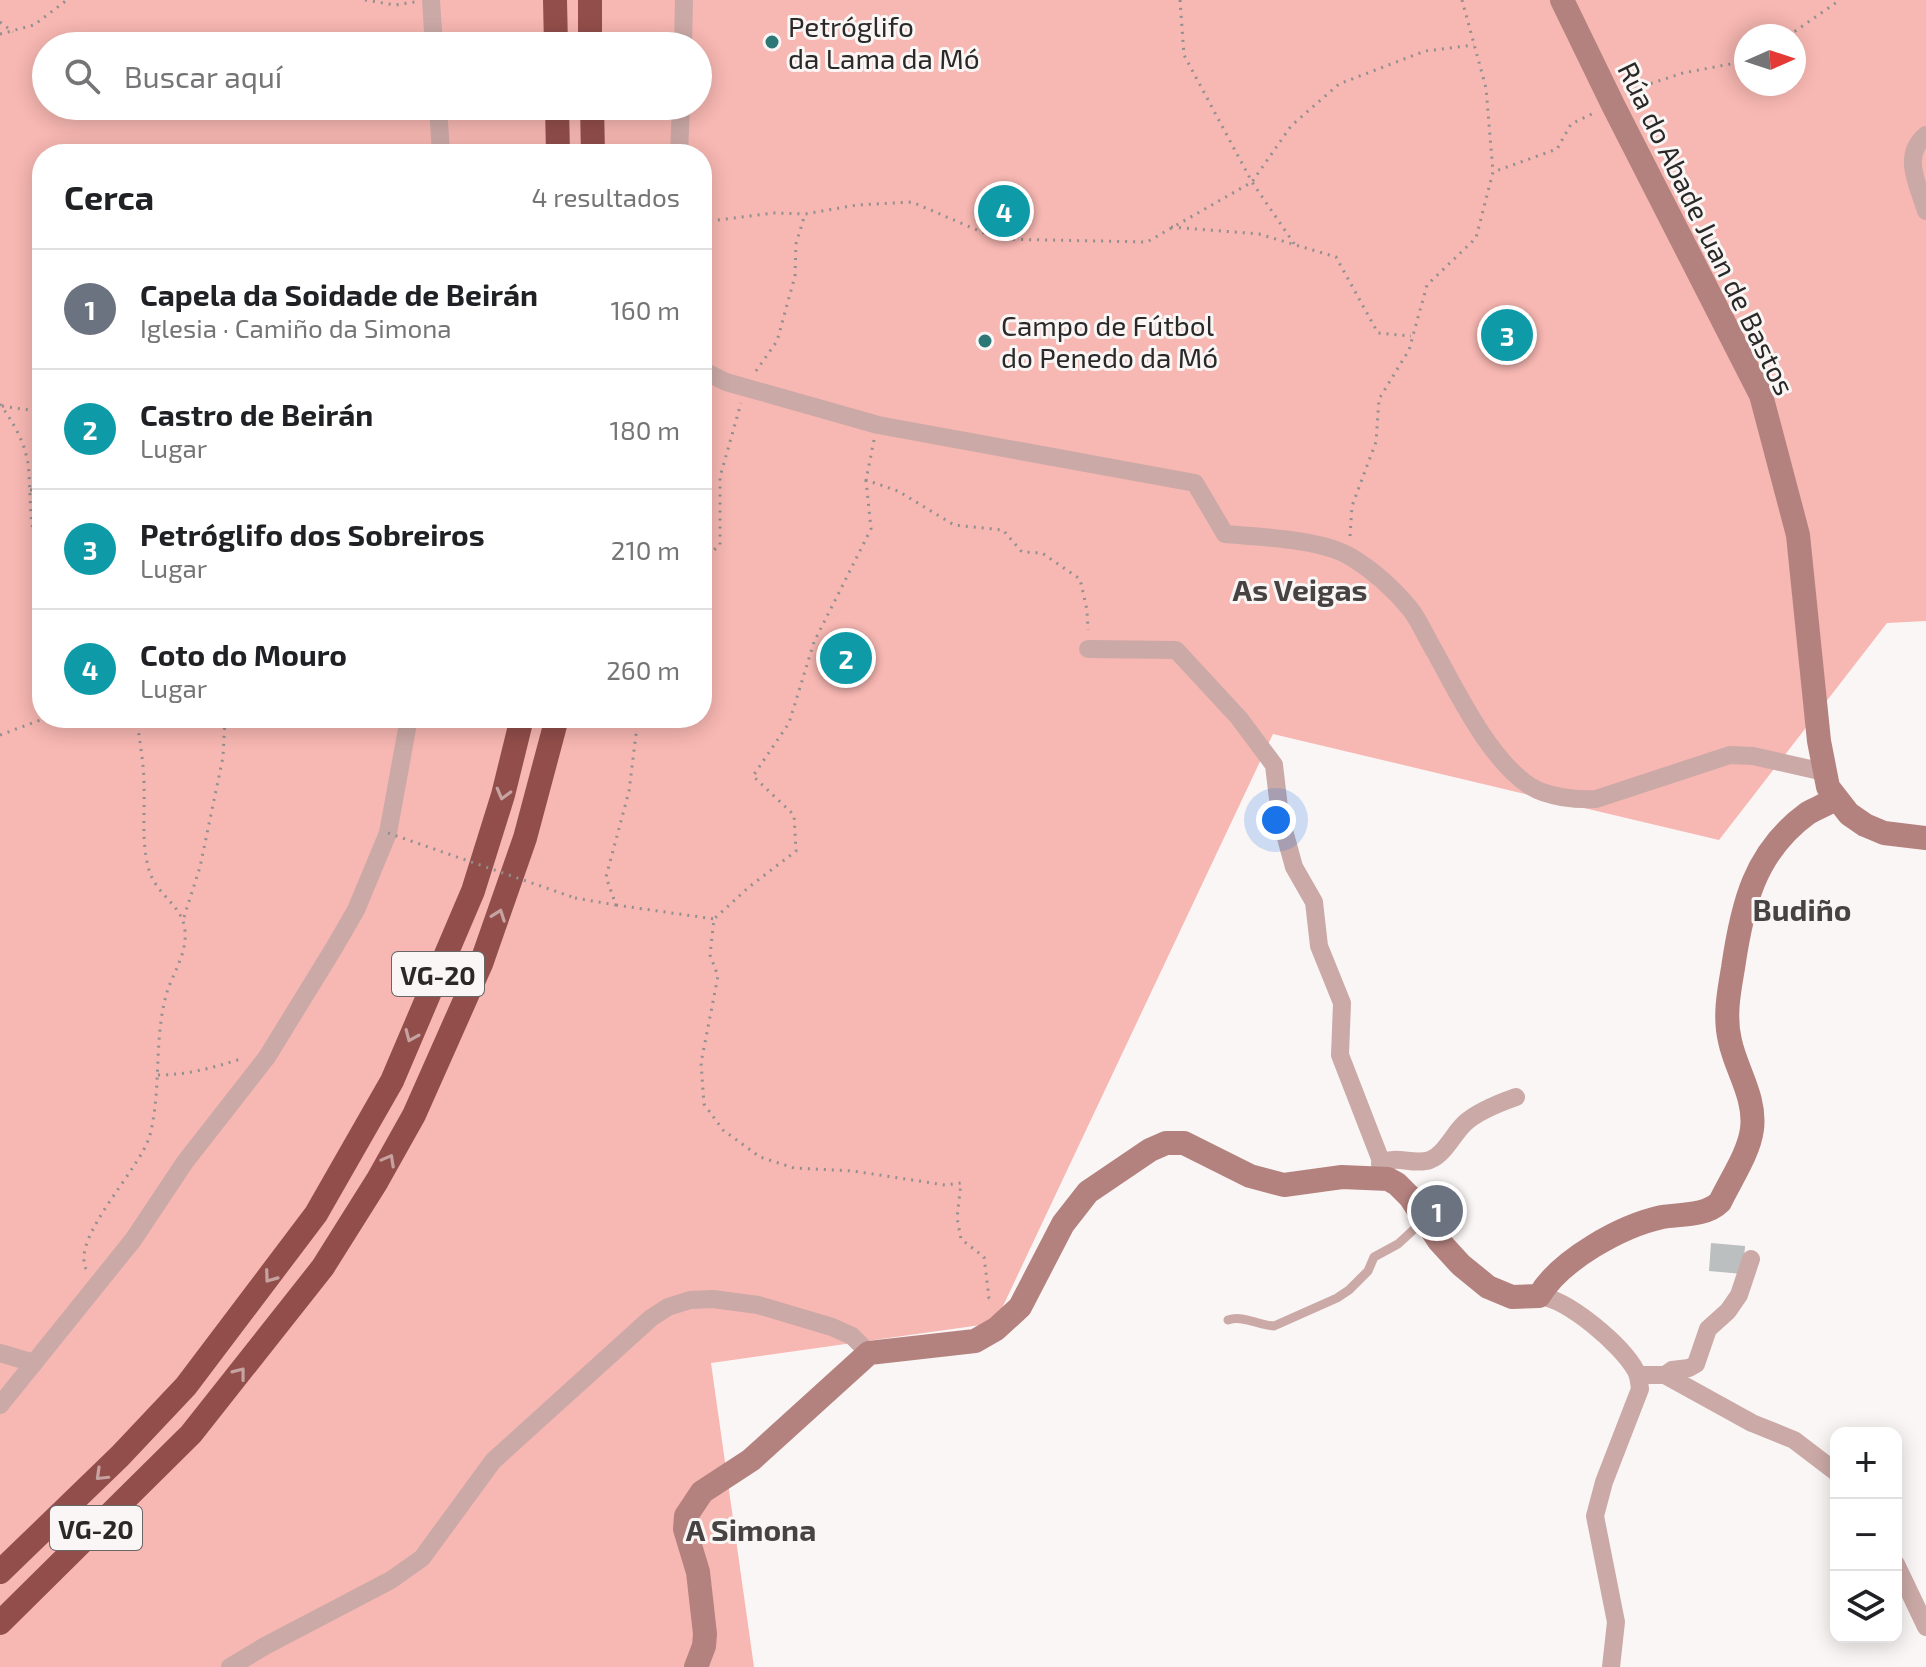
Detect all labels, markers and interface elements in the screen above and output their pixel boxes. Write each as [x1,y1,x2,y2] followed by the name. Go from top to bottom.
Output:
[788,9,980,75] place label: Petróglifo da Lama da Mó
[1734,24,1806,96] north arrow
[32,32,712,120] search box
[763,33,781,51] marker: Petróglifo da Lama da Mó
[60,54,104,98] icon: search
[1611,56,1803,400] street label: Rúa do Abade Juan de Bastos
[124,58,282,94] text: Buscar aquí
[64,176,154,217] text: Cerca
[532,181,680,212] text: 4 resultados
[978,181,1030,241] pin: 4
[140,276,538,312] text: Capela da Soidade de Beirán
[84,294,96,325] text: 1
[611,294,680,325] text: 160 m
[1481,305,1533,365] pin: 3
[1001,308,1218,374] place label: Campo de Fútbol do Penedo da Mó
[140,312,452,343] text: Iglesia · Camiño da Simona
[976,332,994,350] marker: Campo de Fútbol do Penedo da Mó
[140,396,373,432] text: Castro de Beirán
[82,414,98,445] text: 2
[610,414,680,445] text: 180 m
[140,432,207,463] text: Lugar
[140,516,485,552] text: Petróglifo dos Sobreiros
[83,534,97,565] text: 3
[611,534,680,565] text: 210 m
[140,552,207,583] text: Lugar
[1233,571,1367,607] district label: As Veigas
[820,628,872,688] pin: 2
[140,636,347,672] text: Coto do Mouro
[82,654,98,685] text: 4
[606,654,680,685] text: 260 m
[140,672,207,703] text: Lugar
[496,786,512,800] one-way arrow
[1256,800,1296,840] your location
[1753,891,1851,927] district label: Budiño
[490,909,506,923] one-way arrow
[392,952,484,996] road number: VG-20
[404,1028,420,1043] one-way arrow
[379,1155,395,1169] one-way arrow
[1411,1181,1463,1241] pin: 1
[265,1269,280,1283] one-way arrow
[230,1367,244,1382] one-way arrow
[1830,1427,1902,1643] map controls
[1830,1427,1902,1499] button: +
[96,1465,110,1480] one-way arrow
[1830,1499,1902,1571] button: −
[50,1506,142,1550] road number: VG-20
[686,1511,816,1547] district label: A Simona
[1830,1571,1902,1643] button: layers

